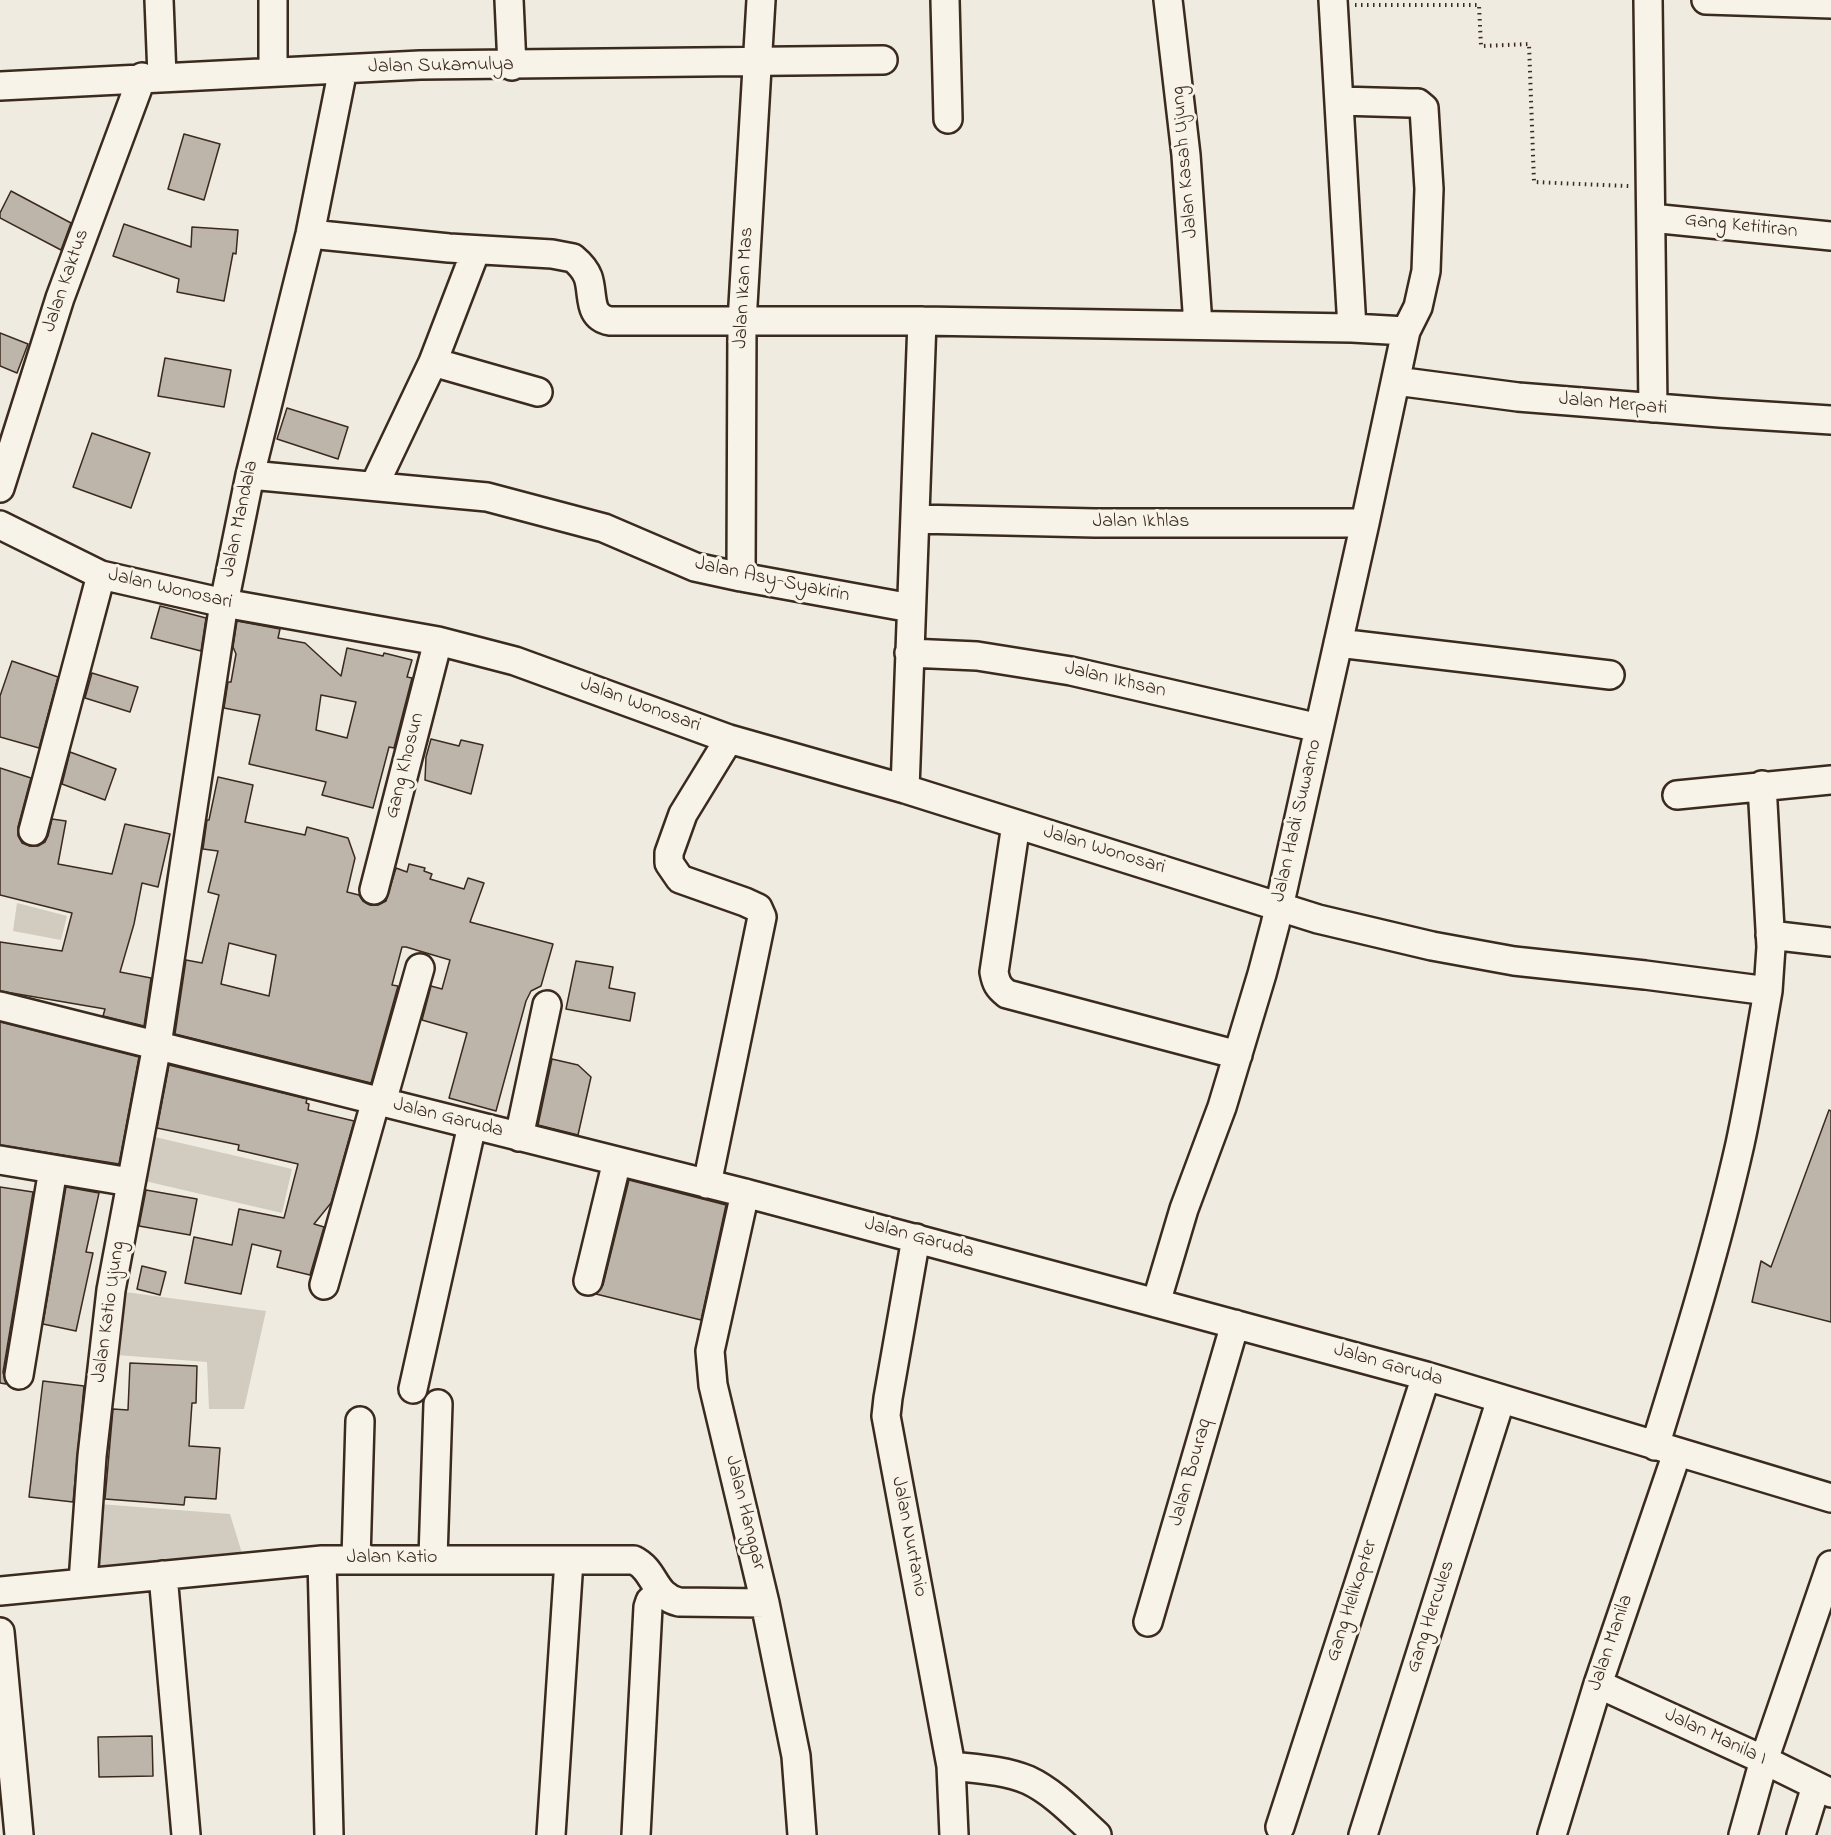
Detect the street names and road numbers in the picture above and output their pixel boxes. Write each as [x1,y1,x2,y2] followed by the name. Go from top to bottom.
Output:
[368,54,514,80] street label: Jalan Sukamulya
[1167,85,1205,239] street label: Jalan Kasah Ujung
[1683,209,1799,245] street label: Gang Ketitiran
[38,226,96,336] street label: Jalan Kaktus
[730,227,760,349] street label: Jalan Ikan Mas
[1558,388,1668,422] street label: Jalan Merpati
[217,459,265,579] street label: Jalan Mandala
[1093,511,1189,535] street label: Jalan Ikhlas
[692,553,852,609] street label: Jalan Asy-Syakirin
[106,564,234,616] street label: Jalan Wonosari
[1062,658,1168,704] street label: Jalan Ikhsan
[576,673,704,739] street label: Jalan Wonosari
[381,711,431,821] street label: Gang Khosun
[1268,737,1328,905] street label: Jalan Hadi Suwarno
[1040,821,1168,881] street label: Jalan Wonosari
[390,1094,506,1144] street label: Jalan Garuda
[862,1213,976,1265] street label: Jalan Garuda
[88,1240,132,1384] street label: Jalan Katio Ujung
[1331,1339,1445,1393] street label: Jalan Garuda
[1165,1417,1219,1529] street label: Jalan Bouraq
[718,1453,770,1573] street label: Jalan Hanggar
[885,1475,931,1599] street label: Jalan Nurtanio
[1322,1537,1384,1665] street label: Gang Helikopter
[347,1547,437,1571] street label: Jalan Katio
[1403,1558,1461,1676] street label: Gang Hercules
[1584,1592,1640,1694] street label: Jalan Manila
[1660,1704,1770,1772] street label: Jalan Manila I

